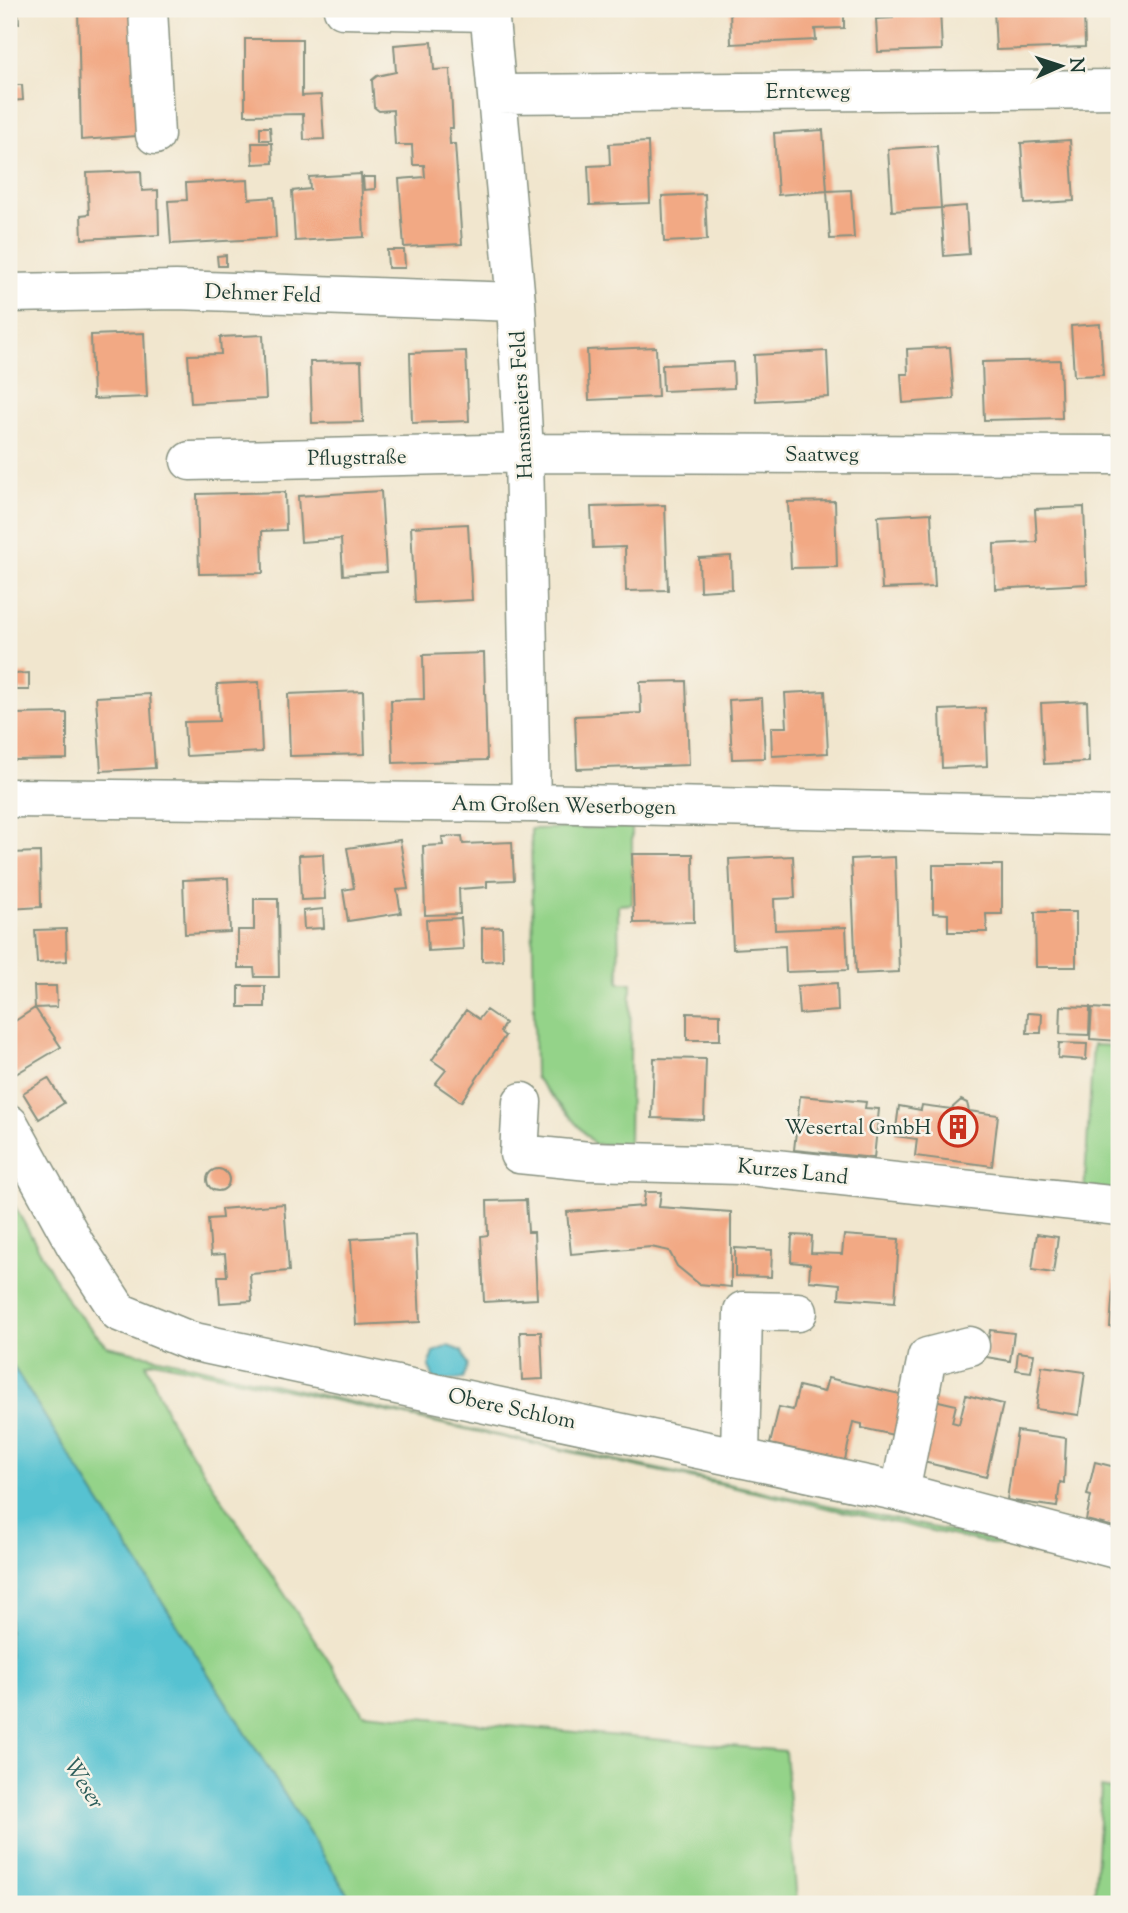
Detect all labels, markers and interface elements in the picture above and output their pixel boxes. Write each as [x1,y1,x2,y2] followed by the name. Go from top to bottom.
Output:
[1026,32,1096,102] north arrow
[1062,57,1089,74] text: N
[766,78,850,108] street label: Ernteweg
[204,278,322,312] street label: Dehmer Feld
[504,330,542,480] street label: Hansmeiers Feld
[785,441,859,471] street label: Saatweg
[307,443,407,475] street label: Pflugstraße
[451,790,677,824] street label: Am Großen Weserbogen
[937,1106,979,1148] building icon: Wesertal GmbH
[784,1114,931,1144] place label: Wesertal GmbH
[736,1152,850,1194] street label: Kurzes Land
[445,1382,578,1438] street label: Obere Schlom
[55,1753,111,1816] water label: Weser

